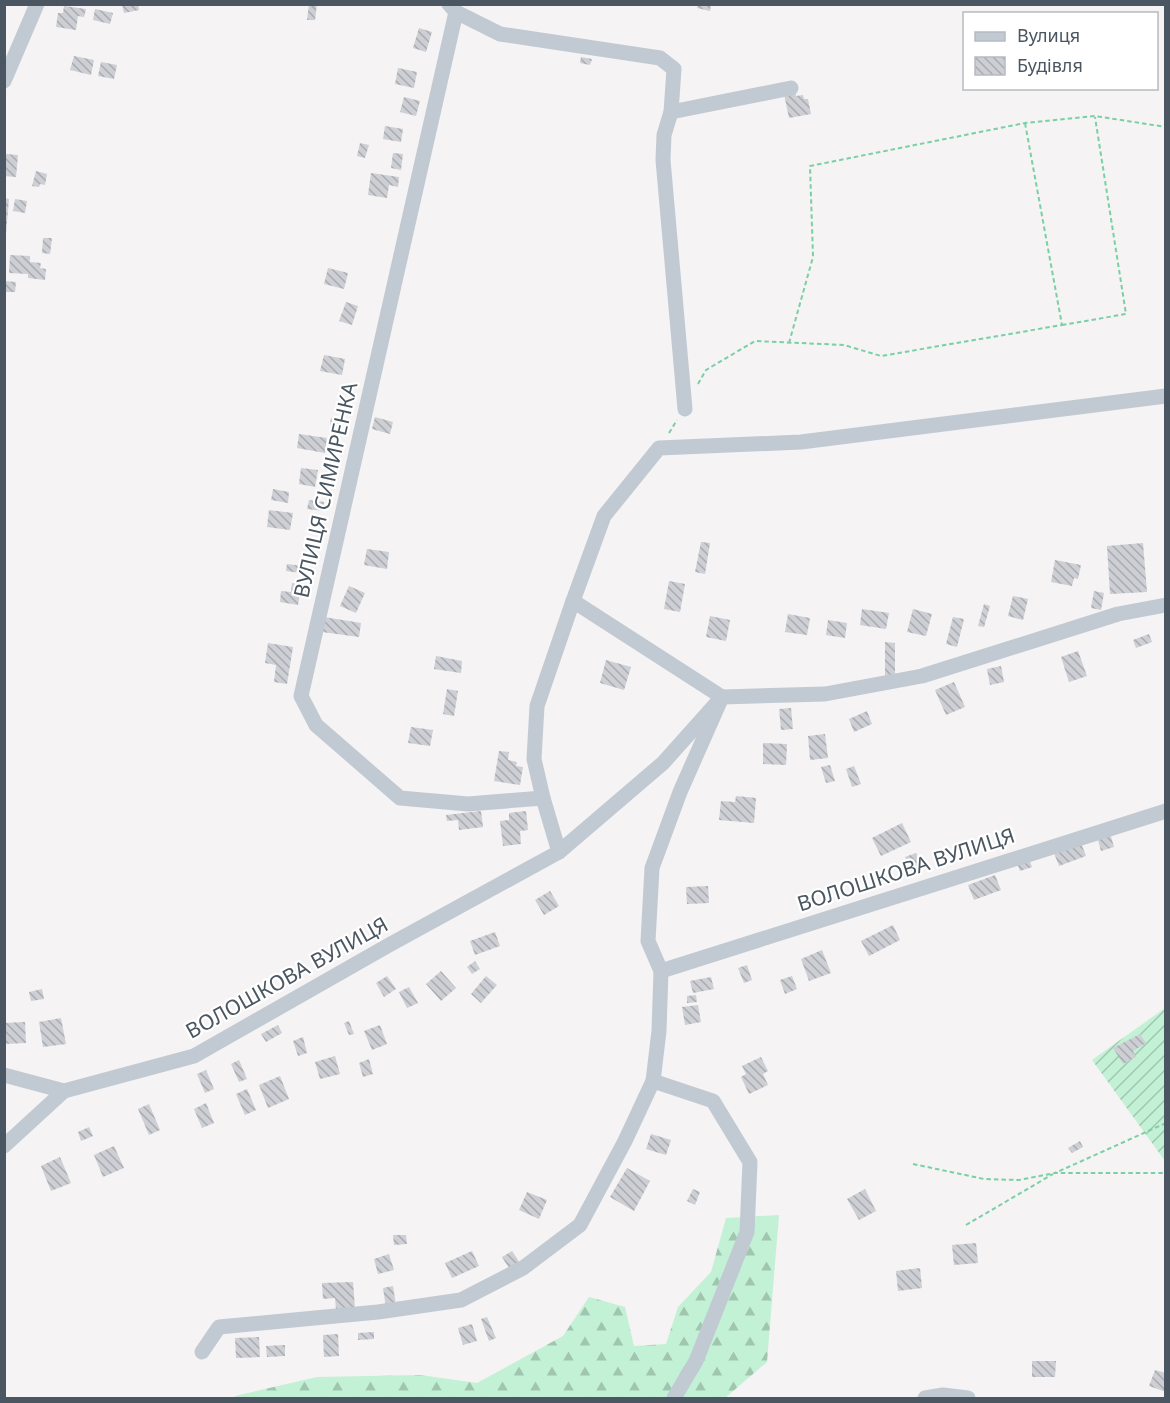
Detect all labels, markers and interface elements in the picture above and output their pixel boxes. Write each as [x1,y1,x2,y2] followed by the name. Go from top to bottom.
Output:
[963,12,1158,90] legend
[1017,23,1080,47] text: Вулиця
[1017,53,1083,77] text: Будівля
[287,379,364,600] street label: ВУЛИЦЯ СИМИРЕНКА
[793,821,1018,917] street label: ВОЛОШКОВА ВУЛИЦЯ
[180,910,393,1044] street label: ВОЛОШКОВА ВУЛИЦЯ

